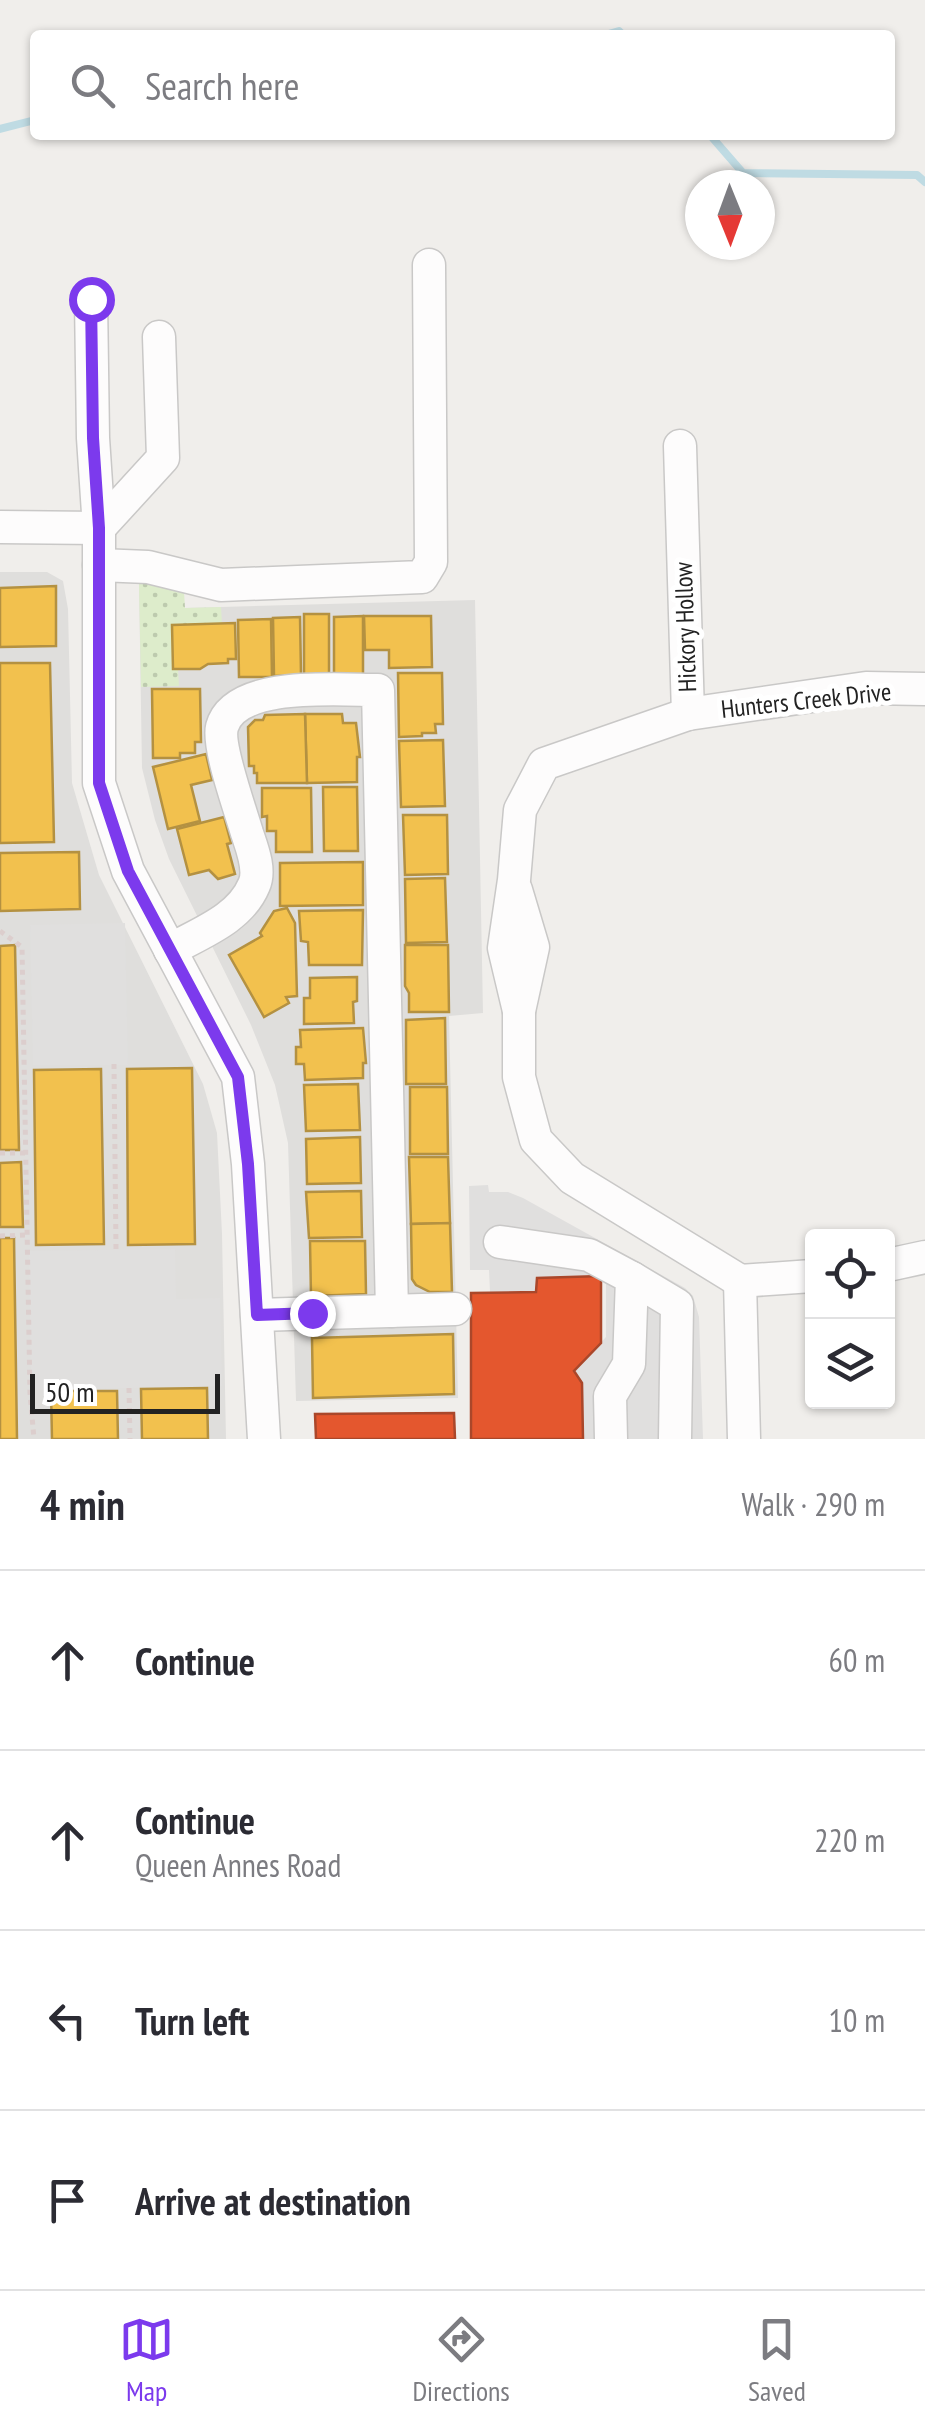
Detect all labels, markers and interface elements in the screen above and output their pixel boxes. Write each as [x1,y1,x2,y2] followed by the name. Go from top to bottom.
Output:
[30,30,895,140] search box
[65,58,120,113] icon: search
[145,61,299,110] text: Search here
[685,170,775,260] north arrow
[69,277,115,323] route start
[667,561,703,693] street label: Hickory Hollow
[719,675,893,725] street label: Hunters Creek Drive
[805,1229,895,1409] map controls
[805,1229,895,1319] button: locate
[290,1291,336,1337] route end
[805,1319,895,1409] button: layers
[30,1369,220,1414] scale bar
[45,1373,94,1410] text: 50 m
[40,1477,125,1532] text: 4 min
[741,1483,885,1525] text: Walk · 290 m
[40,1633,95,1688] icon: ahead
[135,1636,255,1685] text: Continue
[829,1639,885,1681] text: 60 m
[135,1795,255,1844] text: Continue
[40,1813,95,1868] icon: ahead
[814,1819,885,1861] text: 220 m
[135,1844,341,1886] text: Queen Annes Road
[40,1993,95,2048] icon: left
[135,1996,249,2045] text: Turn left
[829,1999,885,2041] text: 10 m
[40,2173,95,2228] icon: arrive
[135,2176,411,2225] text: Arrive at destination
[119,2312,174,2409] tab: Map
[412,2312,510,2409] tab: Directions
[748,2312,806,2409] tab: Saved

